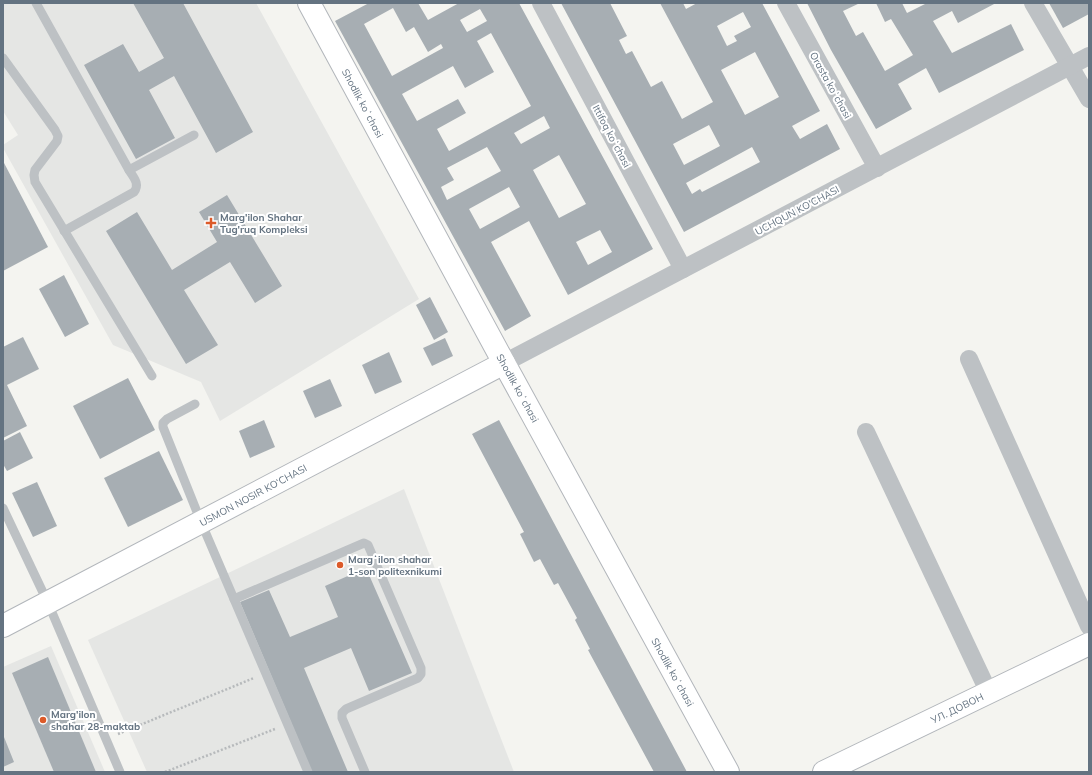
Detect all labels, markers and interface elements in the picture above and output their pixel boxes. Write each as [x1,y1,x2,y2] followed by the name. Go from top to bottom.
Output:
[807,50,854,121] street label: Orasta koʻchasi
[339,67,386,140] street label: Shodlik koʻchasi
[590,103,634,170] street label: Ittifoq koʻchasi
[753,183,842,238] street label: UCHQUN KO'CHASI
[220,211,308,236] place label: Marg'ilon Shahar Tug'ruq Kompleksi
[205,217,217,229] marker: Marg'ilon Shahar Tug'ruq Kompleksi
[493,352,542,425] street label: Shodlik koʻchasi
[197,462,309,529] street label: USMON NOSIR KO‘CHASI
[348,553,442,578] place label: Margʻilon shahar 1-son politexnikumi
[335,560,345,570] marker: Margʻilon shahar 1-son politexnikumi
[648,636,697,709] street label: Shodlik koʻchasi
[928,690,986,727] street label: УЛ. ДОВОН
[51,708,140,733] place label: Marg'ilon shahar 28-maktab
[38,715,48,725] marker: Marg'ilon shahar 28-maktab

